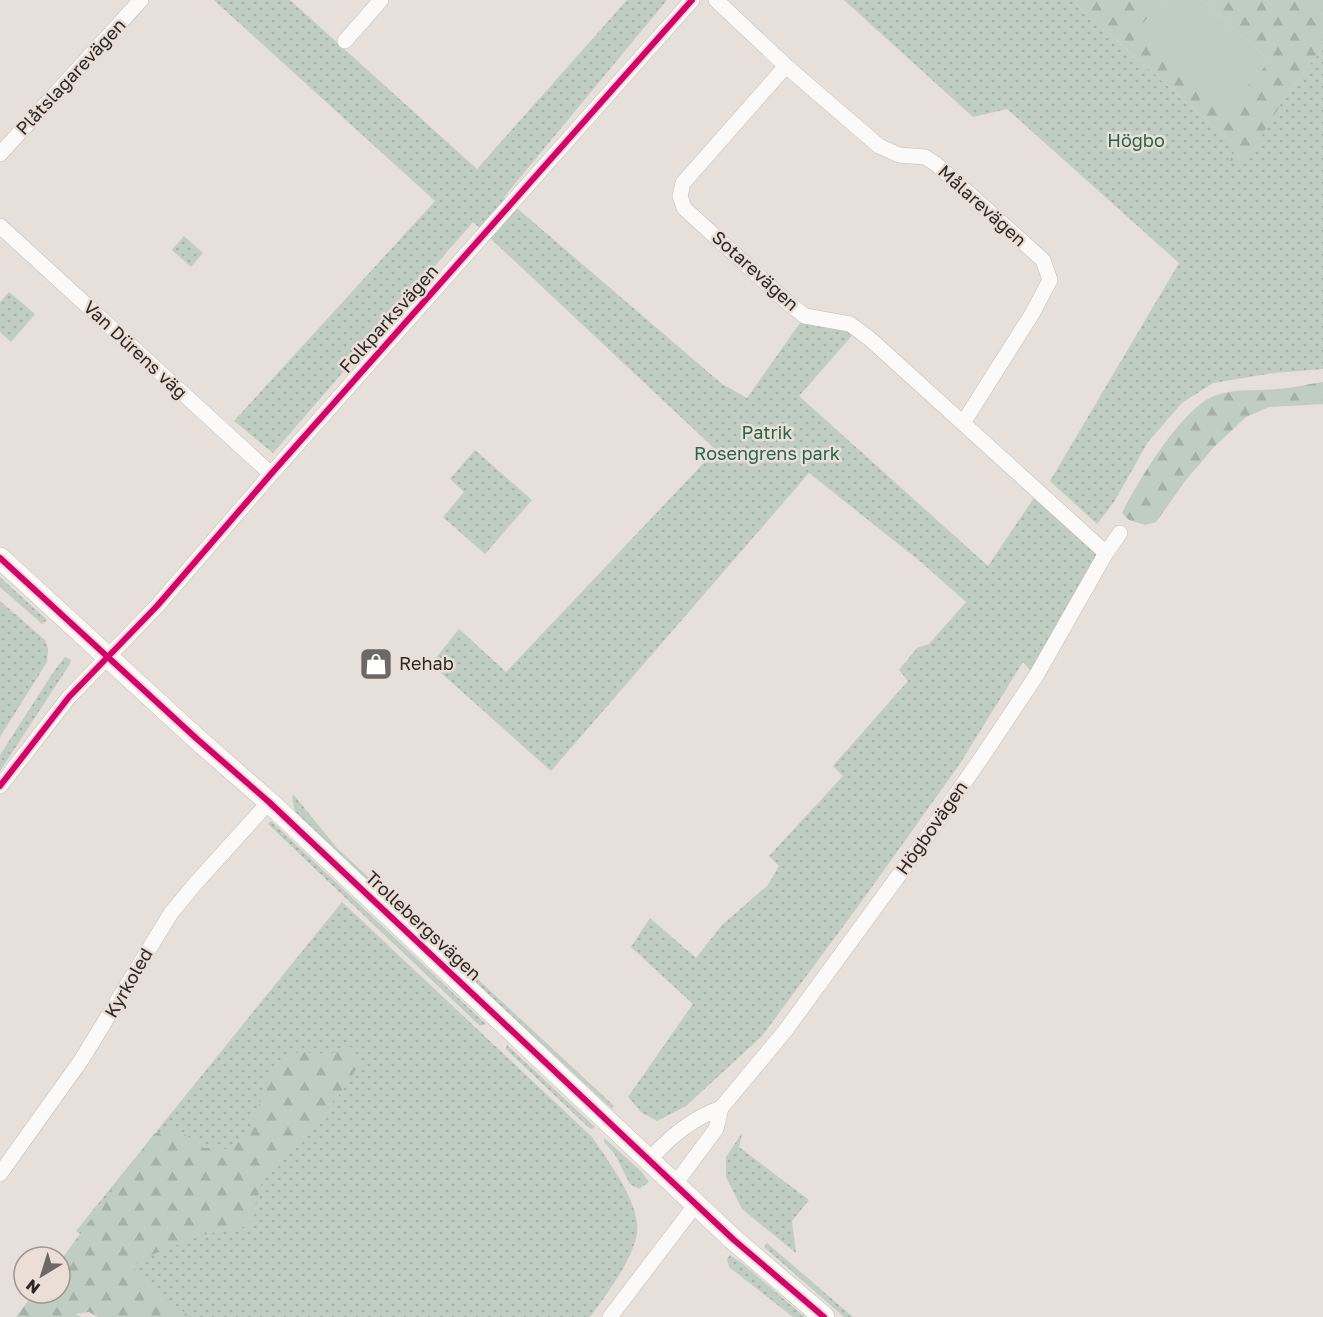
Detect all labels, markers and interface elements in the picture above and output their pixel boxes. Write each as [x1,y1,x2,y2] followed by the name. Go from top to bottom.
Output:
[11,14,130,139] street label: Plåtslagarevägen
[1107,129,1165,151] park label: Högbo
[934,160,1031,251] street label: Målarevägen
[708,226,804,315] street label: Sotarevägen
[334,260,443,377] street label: Folkparksvägen
[79,296,192,403] street label: Van Dürens väg
[694,421,840,464] park label: Patrik Rosengrens park
[358,646,394,682] shop icon: Rehab
[399,652,454,674] place label: Rehab
[891,776,972,879] street label: Högbovägen
[361,866,486,985] street label: Trollebergsvägen
[99,944,157,1021] street label: Kyrkoled
[12,1245,72,1305] north arrow
[22,1275,44,1298] text: N

